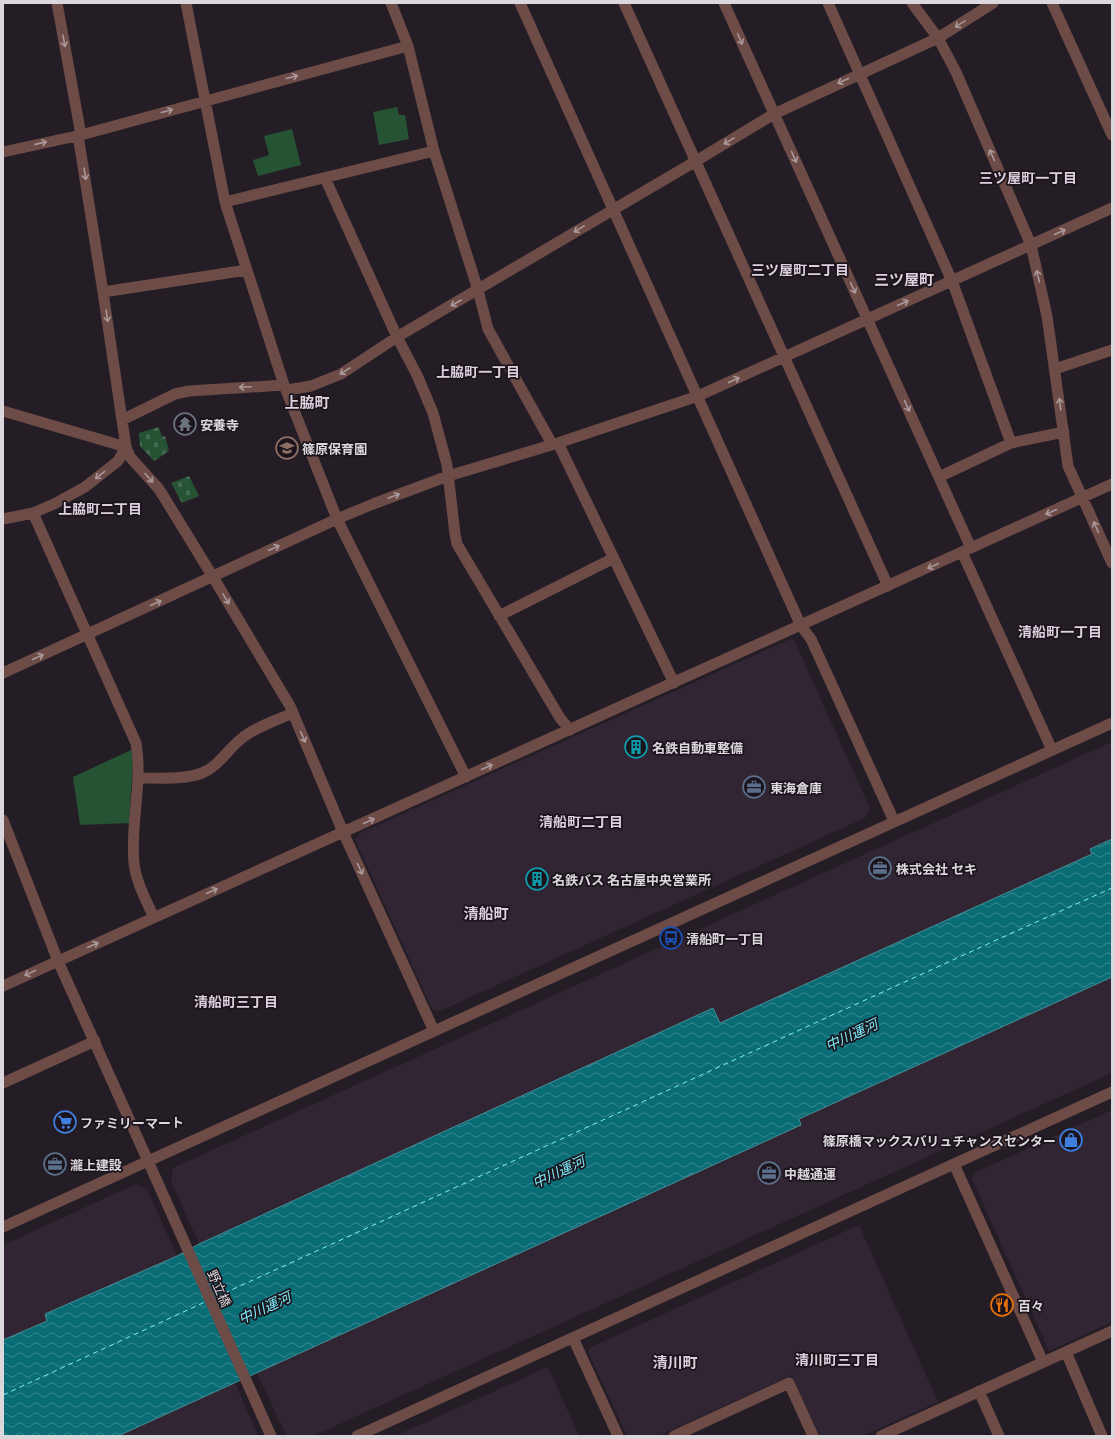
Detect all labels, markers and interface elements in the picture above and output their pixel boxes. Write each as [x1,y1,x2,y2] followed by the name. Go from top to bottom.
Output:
[955,20,966,28] one-way arrow
[737,32,744,44] one-way arrow
[60,34,68,47] one-way arrow
[286,73,299,80] one-way arrow
[838,78,850,85] one-way arrow
[160,107,173,115] one-way arrow
[723,138,735,146] one-way arrow
[34,139,47,147] one-way arrow
[988,149,995,161] one-way arrow
[790,151,798,163] one-way arrow
[81,167,89,180] one-way arrow
[979,167,1077,187] district label: 三ツ屋町一丁目
[574,226,586,234] one-way arrow
[1053,228,1065,235] one-way arrow
[751,259,849,279] district label: 三ツ屋町二丁目
[874,268,934,289] district label: 三ツ屋町
[1034,269,1042,282] one-way arrow
[850,282,857,294] one-way arrow
[451,299,462,307] one-way arrow
[897,299,909,306] one-way arrow
[103,309,111,322] one-way arrow
[436,361,520,381] district label: 上脇町一丁目
[339,367,351,375] one-way arrow
[727,375,739,383] one-way arrow
[239,383,252,390] one-way arrow
[284,391,330,412] district label: 上脇町
[1056,398,1064,411] one-way arrow
[904,400,911,412] one-way arrow
[172,411,198,437] temple icon: 安養寺
[200,415,239,434] place label: 安養寺
[274,435,300,461] school or university icon: 篠原保育園
[302,439,367,458] place label: 篠原保育園
[94,471,105,480] one-way arrow
[144,473,153,483] one-way arrow
[387,492,399,500] one-way arrow
[58,498,142,518] district label: 上脇町二丁目
[1045,509,1057,516] one-way arrow
[1092,521,1099,533] one-way arrow
[268,544,280,551] one-way arrow
[927,563,939,570] one-way arrow
[223,593,231,605] one-way arrow
[150,598,162,606] one-way arrow
[1018,621,1102,641] district label: 清船町一丁目
[32,653,44,660] one-way arrow
[300,731,307,743] one-way arrow
[623,734,649,760] building icon: 名鉄自動車整備
[652,738,743,757] place label: 名鉄自動車整備
[481,763,493,770] one-way arrow
[741,774,767,800] office icon: 東海倉庫
[770,778,822,797] place label: 東海倉庫
[539,811,623,831] district label: 清船町二丁目
[362,817,374,824] one-way arrow
[867,855,893,881] office icon: 株式会社 セキ
[896,859,977,878] place label: 株式会社 セキ
[357,863,364,875] one-way arrow
[524,866,550,892] building icon: 名鉄バス 名古屋中央営業所
[552,870,711,889] place label: 名鉄バス 名古屋中央営業所
[206,887,218,895] one-way arrow
[463,902,509,923] district label: 清船町
[658,925,684,951] bus stop icon: 清船町一丁目
[686,929,764,948] place label: 清船町一丁目
[87,941,99,948] one-way arrow
[25,970,37,977] one-way arrow
[194,991,278,1011] district label: 清船町三丁目
[821,1012,883,1055] water label: 中川運河
[52,1109,78,1135] supermarket icon: ファミリーマート
[80,1113,184,1132] place label: ファミリーマート
[1058,1127,1084,1153] shop icon: 篠原橋マックスバリュチャンスセンター
[823,1131,1056,1150] place label: 篠原橋マックスバリュチャンスセンター
[528,1149,590,1192] water label: 中川運河
[42,1151,68,1177] office icon: 瀧上建設
[70,1155,122,1174] place label: 瀧上建設
[756,1160,782,1186] office icon: 中越通運
[784,1164,836,1183] place label: 中越通運
[203,1266,237,1310] street label: 野立橋
[234,1285,296,1328] water label: 中川運河
[989,1292,1015,1318] restaurant icon: 百々
[1018,1296,1044,1315] place label: 百々
[795,1349,879,1369] district label: 清川町三丁目
[652,1351,698,1372] district label: 清川町

